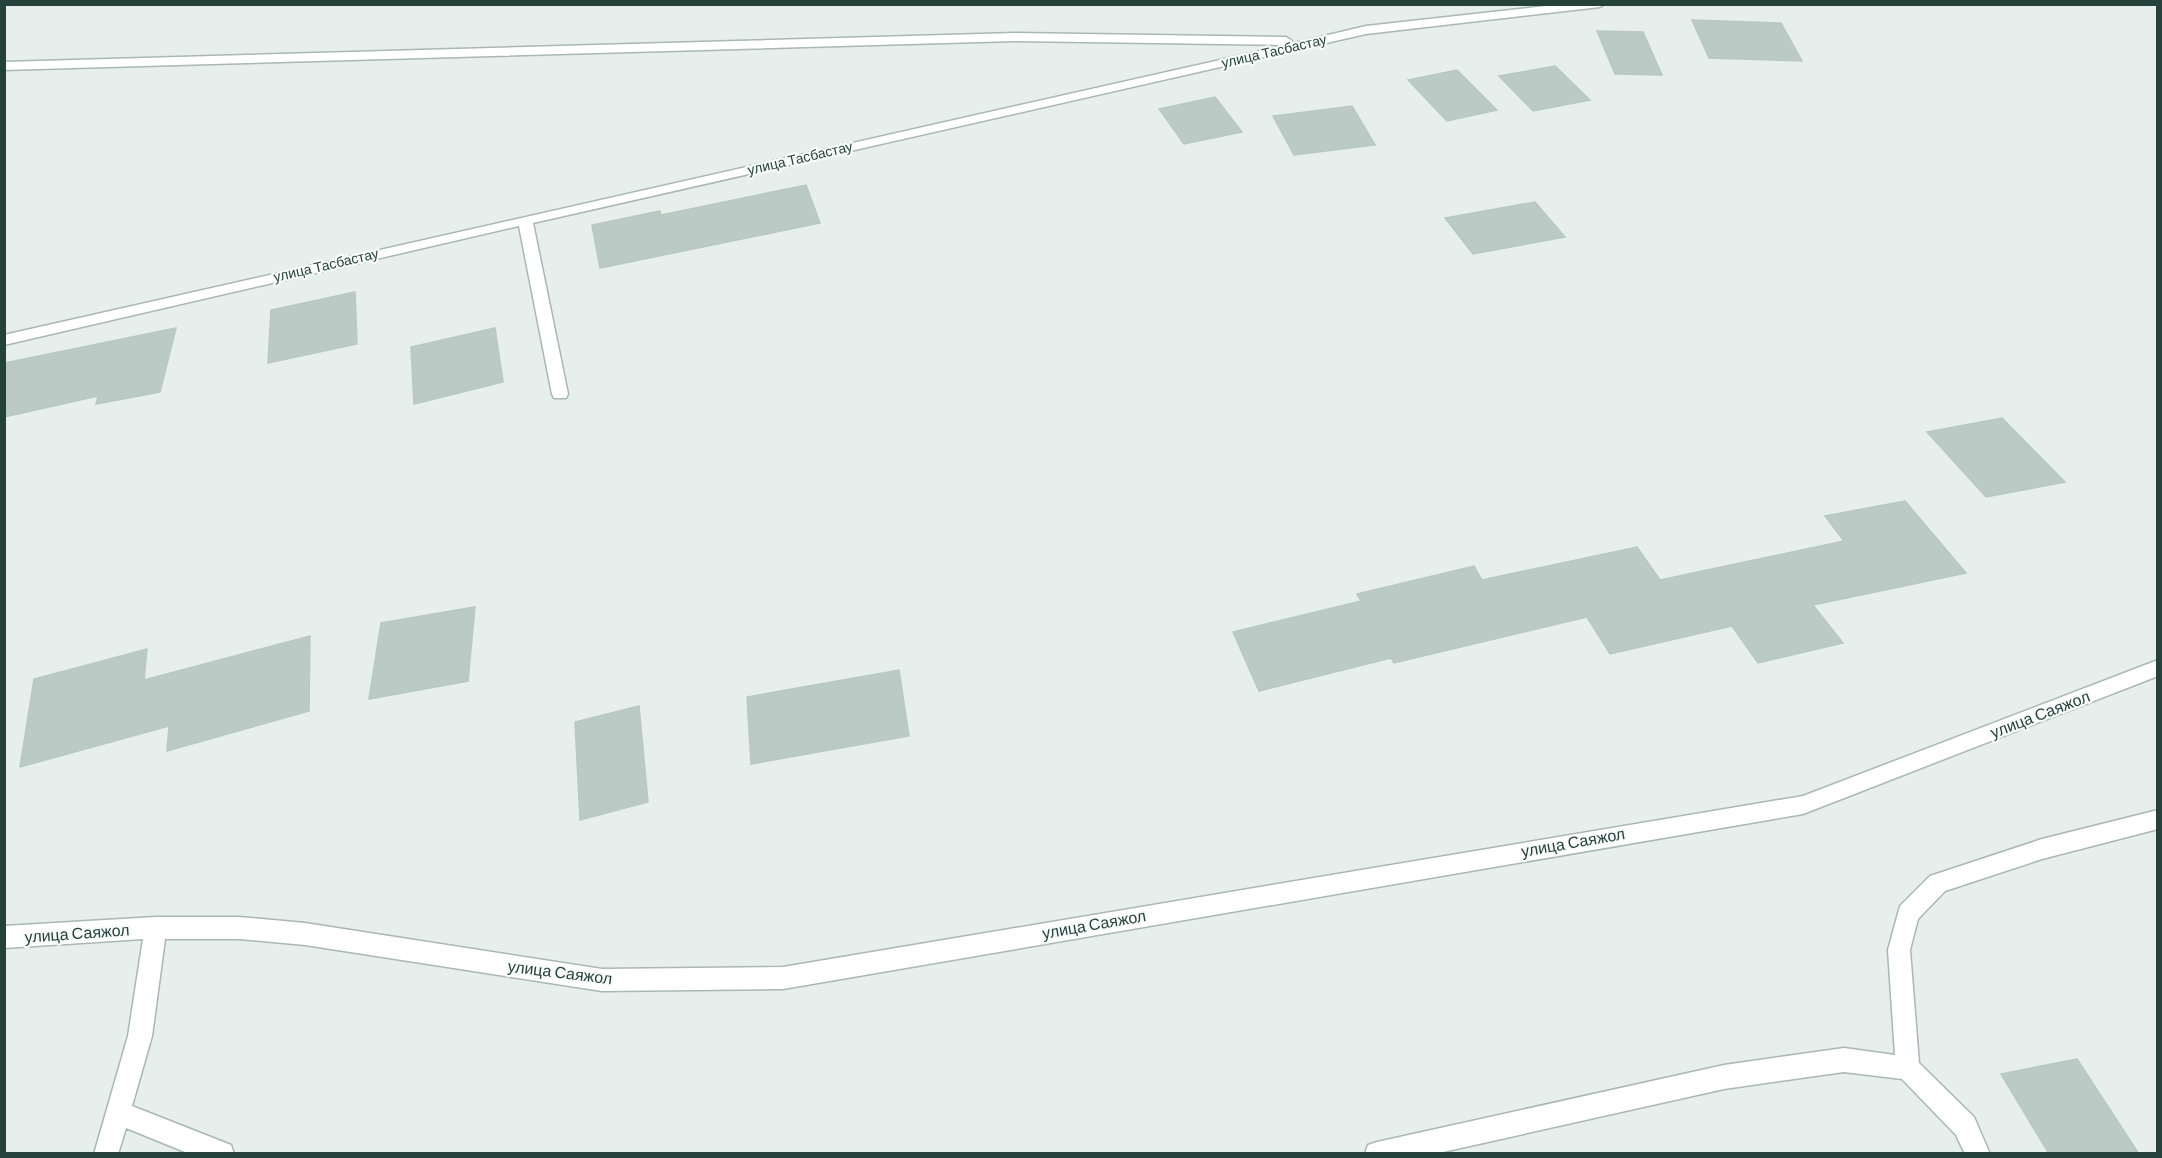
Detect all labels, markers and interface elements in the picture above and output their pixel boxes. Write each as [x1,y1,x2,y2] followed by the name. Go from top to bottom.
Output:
[1220,30,1328,71] street label: улица Тасбастау
[746,137,854,178] street label: улица Тасбастау
[272,244,380,285] street label: улица Тасбастау
[1987,686,2092,741] street label: улица Саяжол
[1520,823,1626,860] street label: улица Саяжол
[1041,905,1147,942] street label: улица Саяжол
[24,919,130,946] street label: улица Саяжол
[507,956,613,987] street label: улица Саяжол

